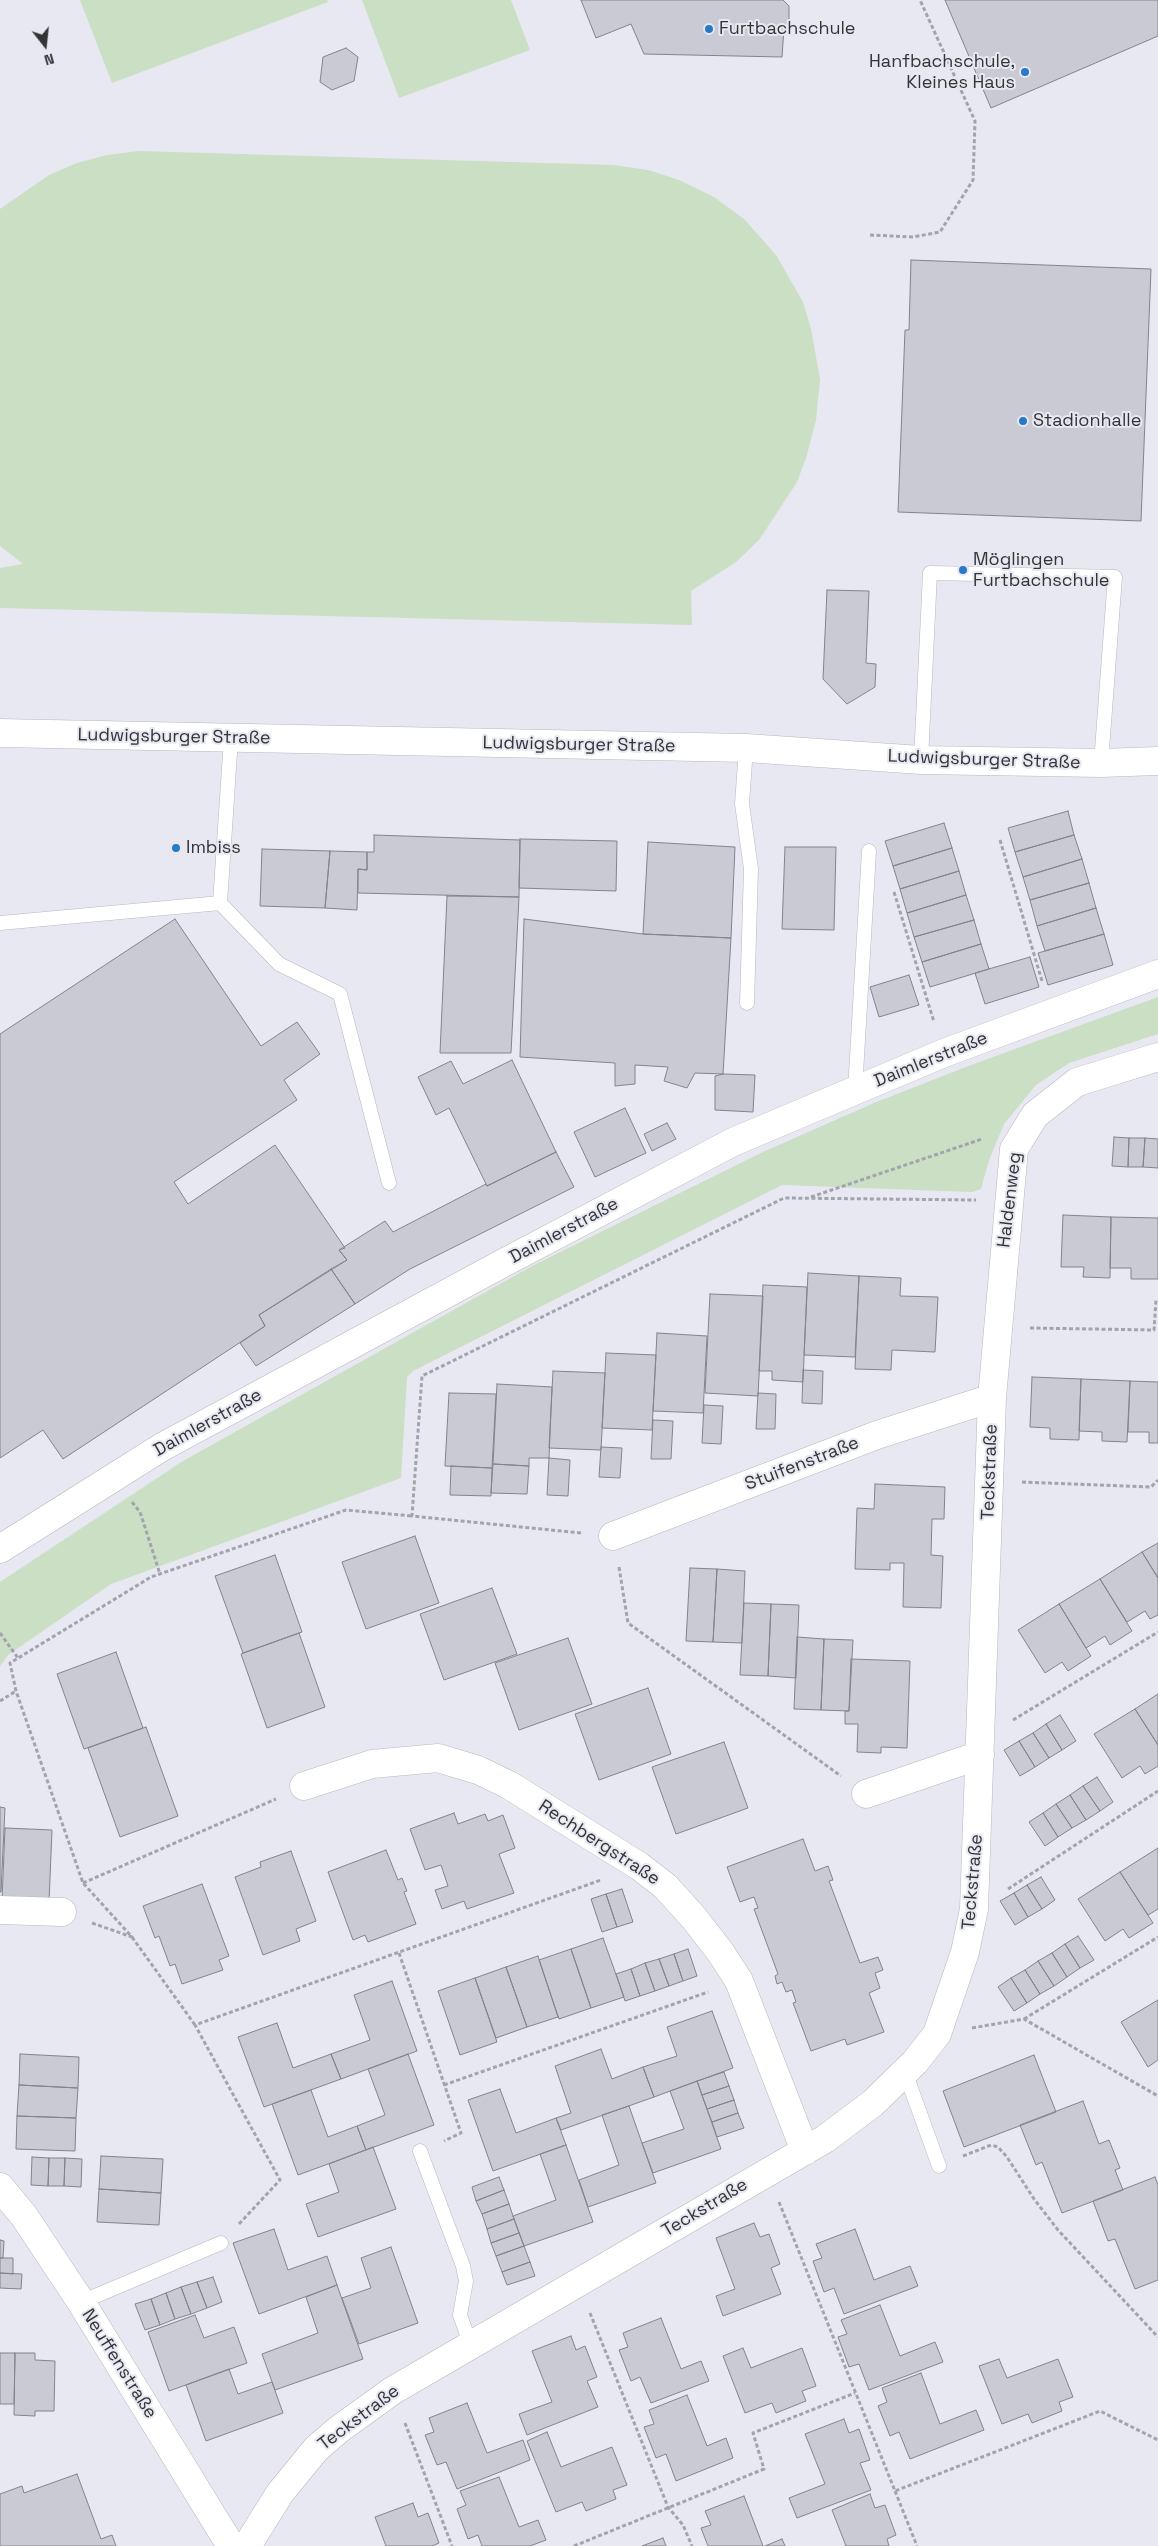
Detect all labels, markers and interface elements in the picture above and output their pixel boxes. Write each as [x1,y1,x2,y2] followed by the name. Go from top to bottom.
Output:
[719,18,856,40] place label: Furtbachschule
[20,20,70,70] north arrow
[703,23,715,35] marker: Furtbachschule
[42,49,56,69] text: N
[869,51,1015,94] place label: Hanfbachschule, Kleines Haus
[1019,66,1031,78] marker: Hanfbachschule, Kleines Haus
[1033,410,1141,432] place label: Stadionhalle
[1017,415,1029,427] marker: Stadionhalle
[973,549,1110,592] place label: Möglingen Furtbachschule
[957,564,969,576] marker: Möglingen Furtbachschule
[77,725,271,749] street label: Ludwigsburger Straße
[482,733,676,757] street label: Ludwigsburger Straße
[887,746,1081,774] street label: Ludwigsburger Straße
[186,837,241,859] place label: Imbiss
[170,842,182,854] marker: Imbiss
[871,1027,991,1093] street label: Daimlerstraße
[993,1151,1027,1249] street label: Haldenweg
[506,1193,622,1269] street label: Daimlerstraße
[150,1384,266,1462] street label: Daimlerstraße
[978,1424,1002,1520] street label: Teckstraße
[742,1432,862,1496] street label: Stuifenstraße
[534,1796,664,1890] street label: Rechbergstraße
[958,1833,988,1931] street label: Teckstraße
[658,2174,752,2242] street label: Teckstraße
[77,2305,161,2423] street label: Neuffenstraße
[314,2380,404,2456] street label: Teckstraße

